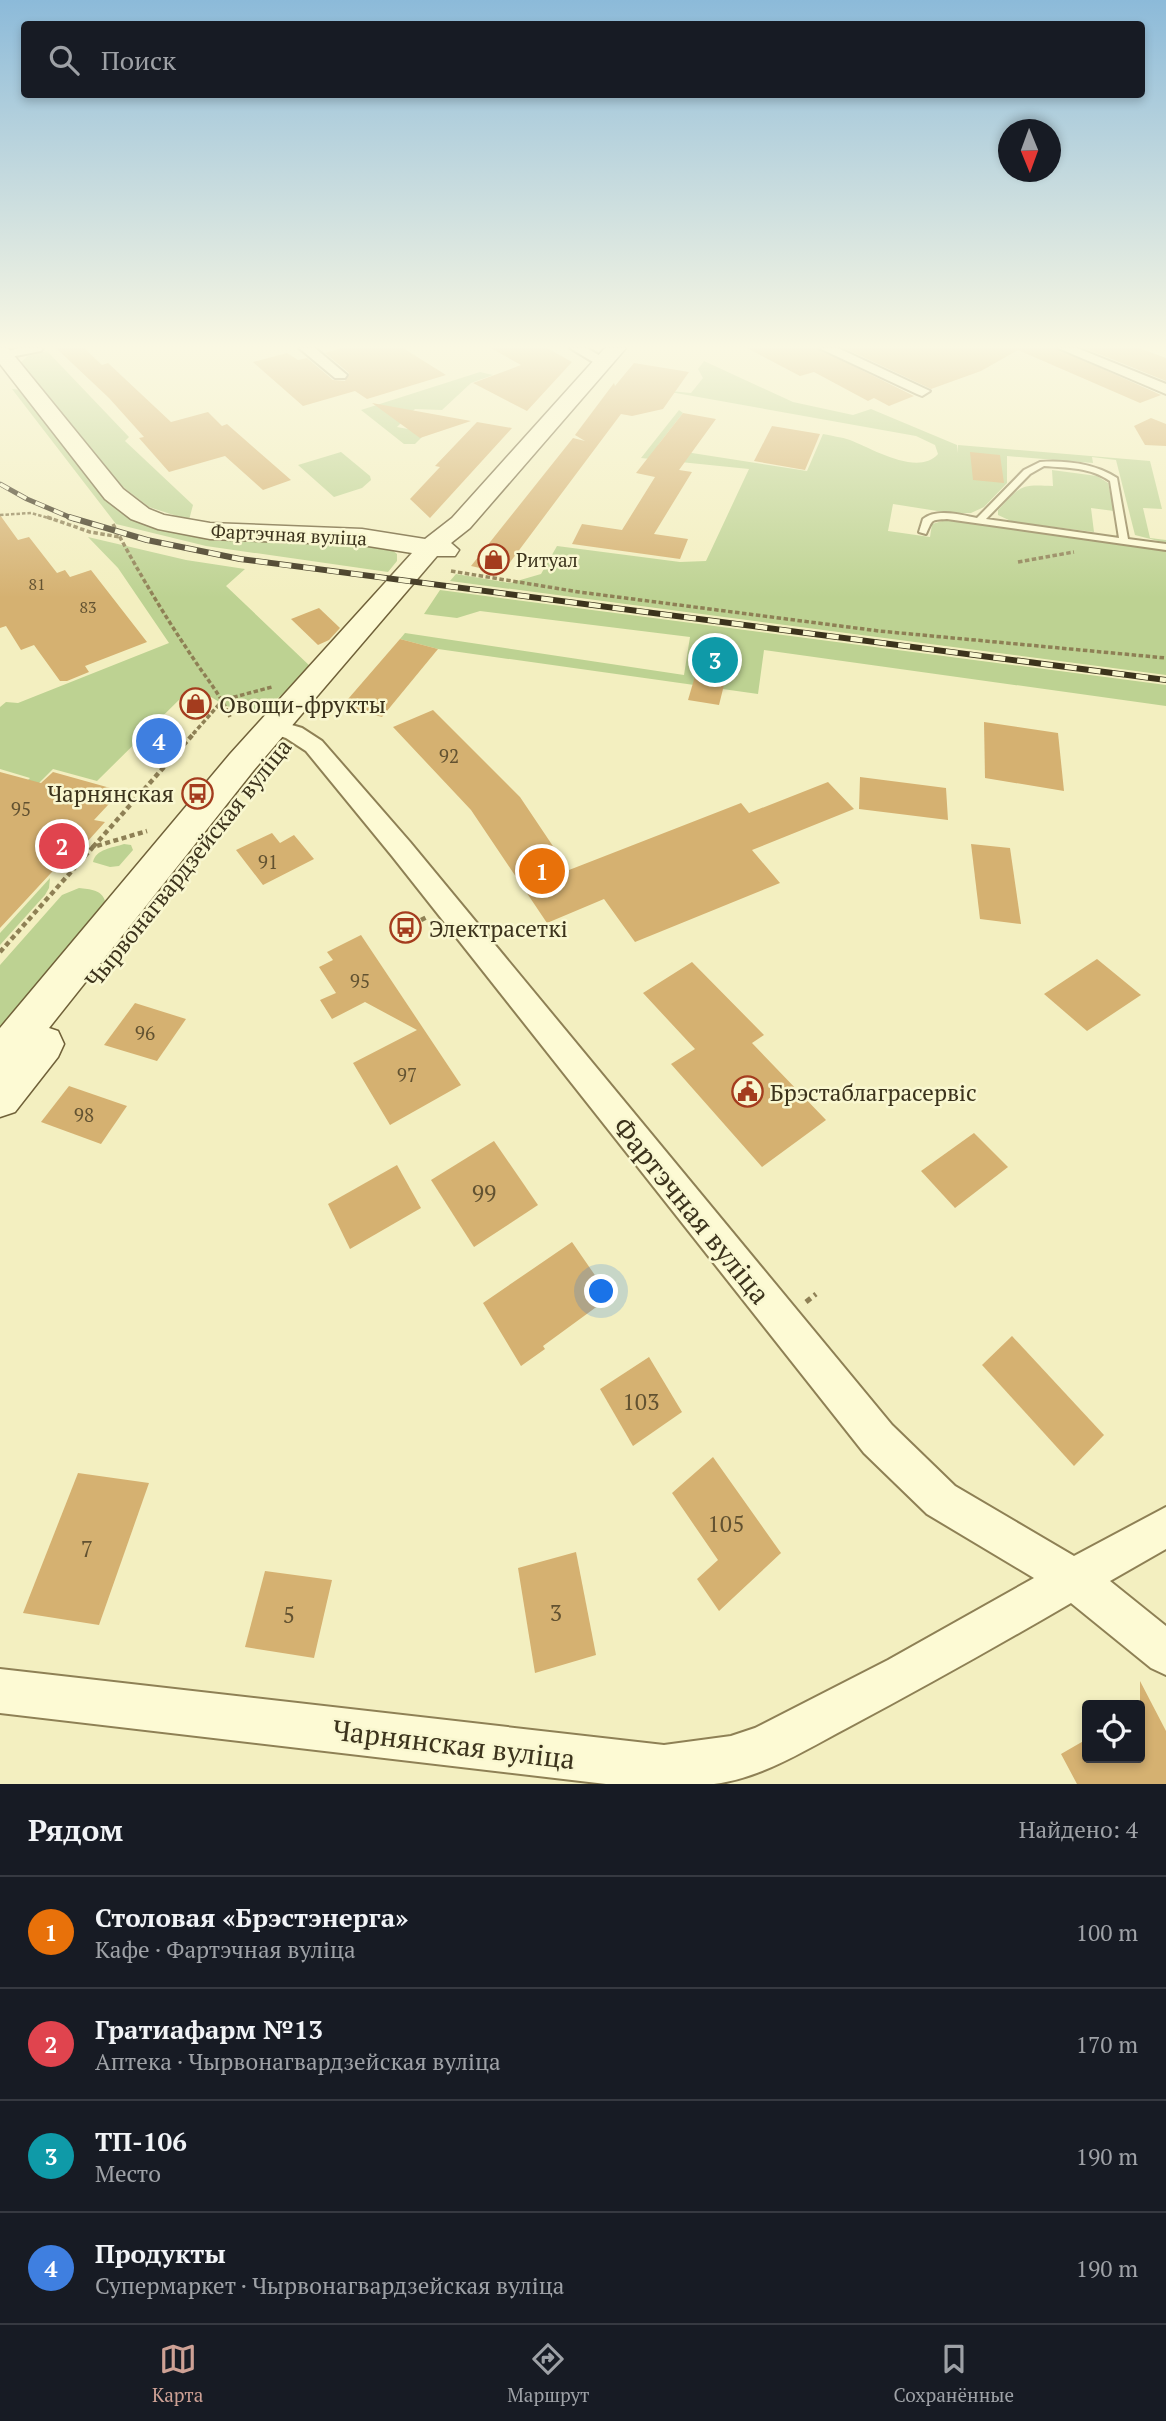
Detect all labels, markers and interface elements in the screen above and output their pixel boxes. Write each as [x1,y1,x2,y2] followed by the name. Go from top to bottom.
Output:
[21,21,1145,98] search box
[45,41,83,79] icon: search
[101,43,176,77] text: Поиск
[998,119,1061,182] north arrow
[210,517,368,551] street label: Фартэчная вуліца
[476,542,510,576] shop icon: Ритуал
[516,547,578,572] place label: Ритуал
[28,573,46,595] house number: 81
[79,596,97,618] house number: 83
[692,634,738,686] pin: 3
[179,687,213,721] shop icon: Овощи-фрукты
[219,689,386,720] place label: Овощи-фрукты
[136,715,182,767] pin: 4
[78,732,299,994] street label: Чырвонагвардзейская вуліца
[439,743,459,768] house number: 92
[180,776,214,810] bus stop icon: Чарнянская
[47,778,174,809] place label: Чарнянская
[11,796,31,821] house number: 95
[39,820,85,872] pin: 2
[519,845,565,897] pin: 1
[258,849,278,874] house number: 91
[389,911,423,945] bus stop icon: Электрасеткі
[429,913,568,944] place label: Электрасеткі
[350,968,370,993] house number: 95
[135,1020,155,1045] house number: 96
[397,1062,417,1087] house number: 97
[730,1075,764,1109] public building icon: Брэстаблаграсервіс
[770,1077,977,1108] place label: Брэстаблаграсервіс
[74,1102,94,1127] house number: 98
[605,1109,779,1311] street label: Фартэчная вуліца
[472,1177,496,1208] house number: 99
[584,1274,618,1308] your location
[623,1386,659,1417] house number: 103
[708,1508,744,1539] house number: 105
[81,1533,93,1564] house number: 7
[550,1597,562,1628] house number: 3
[283,1599,295,1630] house number: 5
[1082,1700,1145,1763] map controls
[1082,1700,1145,1763] button: locate
[331,1711,577,1777] street label: Чарнянская вуліца
[28,1810,123,1850] text: Рядом
[1019,1814,1138,1845] text: Найдено: 4
[95,1900,408,1934] text: Столовая «Брэстэнерга»
[45,1917,58,1948] text: 1
[1076,1917,1138,1948] text: 100 m
[95,1934,356,1965] text: Кафе · Фартэчная вуліца
[95,2012,323,2046] text: Гратиафарм №13
[45,2029,58,2060] text: 2
[1076,2029,1138,2060] text: 170 m
[95,2046,501,2077] text: Аптека · Чырвонагвардзейская вуліца
[95,2124,187,2158] text: ТП-106
[45,2141,58,2172] text: 3
[1076,2141,1138,2172] text: 190 m
[95,2158,161,2189] text: Место
[95,2236,226,2270] text: Продукты
[45,2253,58,2284] text: 4
[1076,2253,1138,2284] text: 190 m
[95,2270,564,2301] text: Супермаркет · Чырвонагвардзейская вуліца
[152,2340,203,2407] tab: Карта
[507,2340,590,2407] tab: Маршрут
[894,2340,1014,2407] tab: Сохранённые

